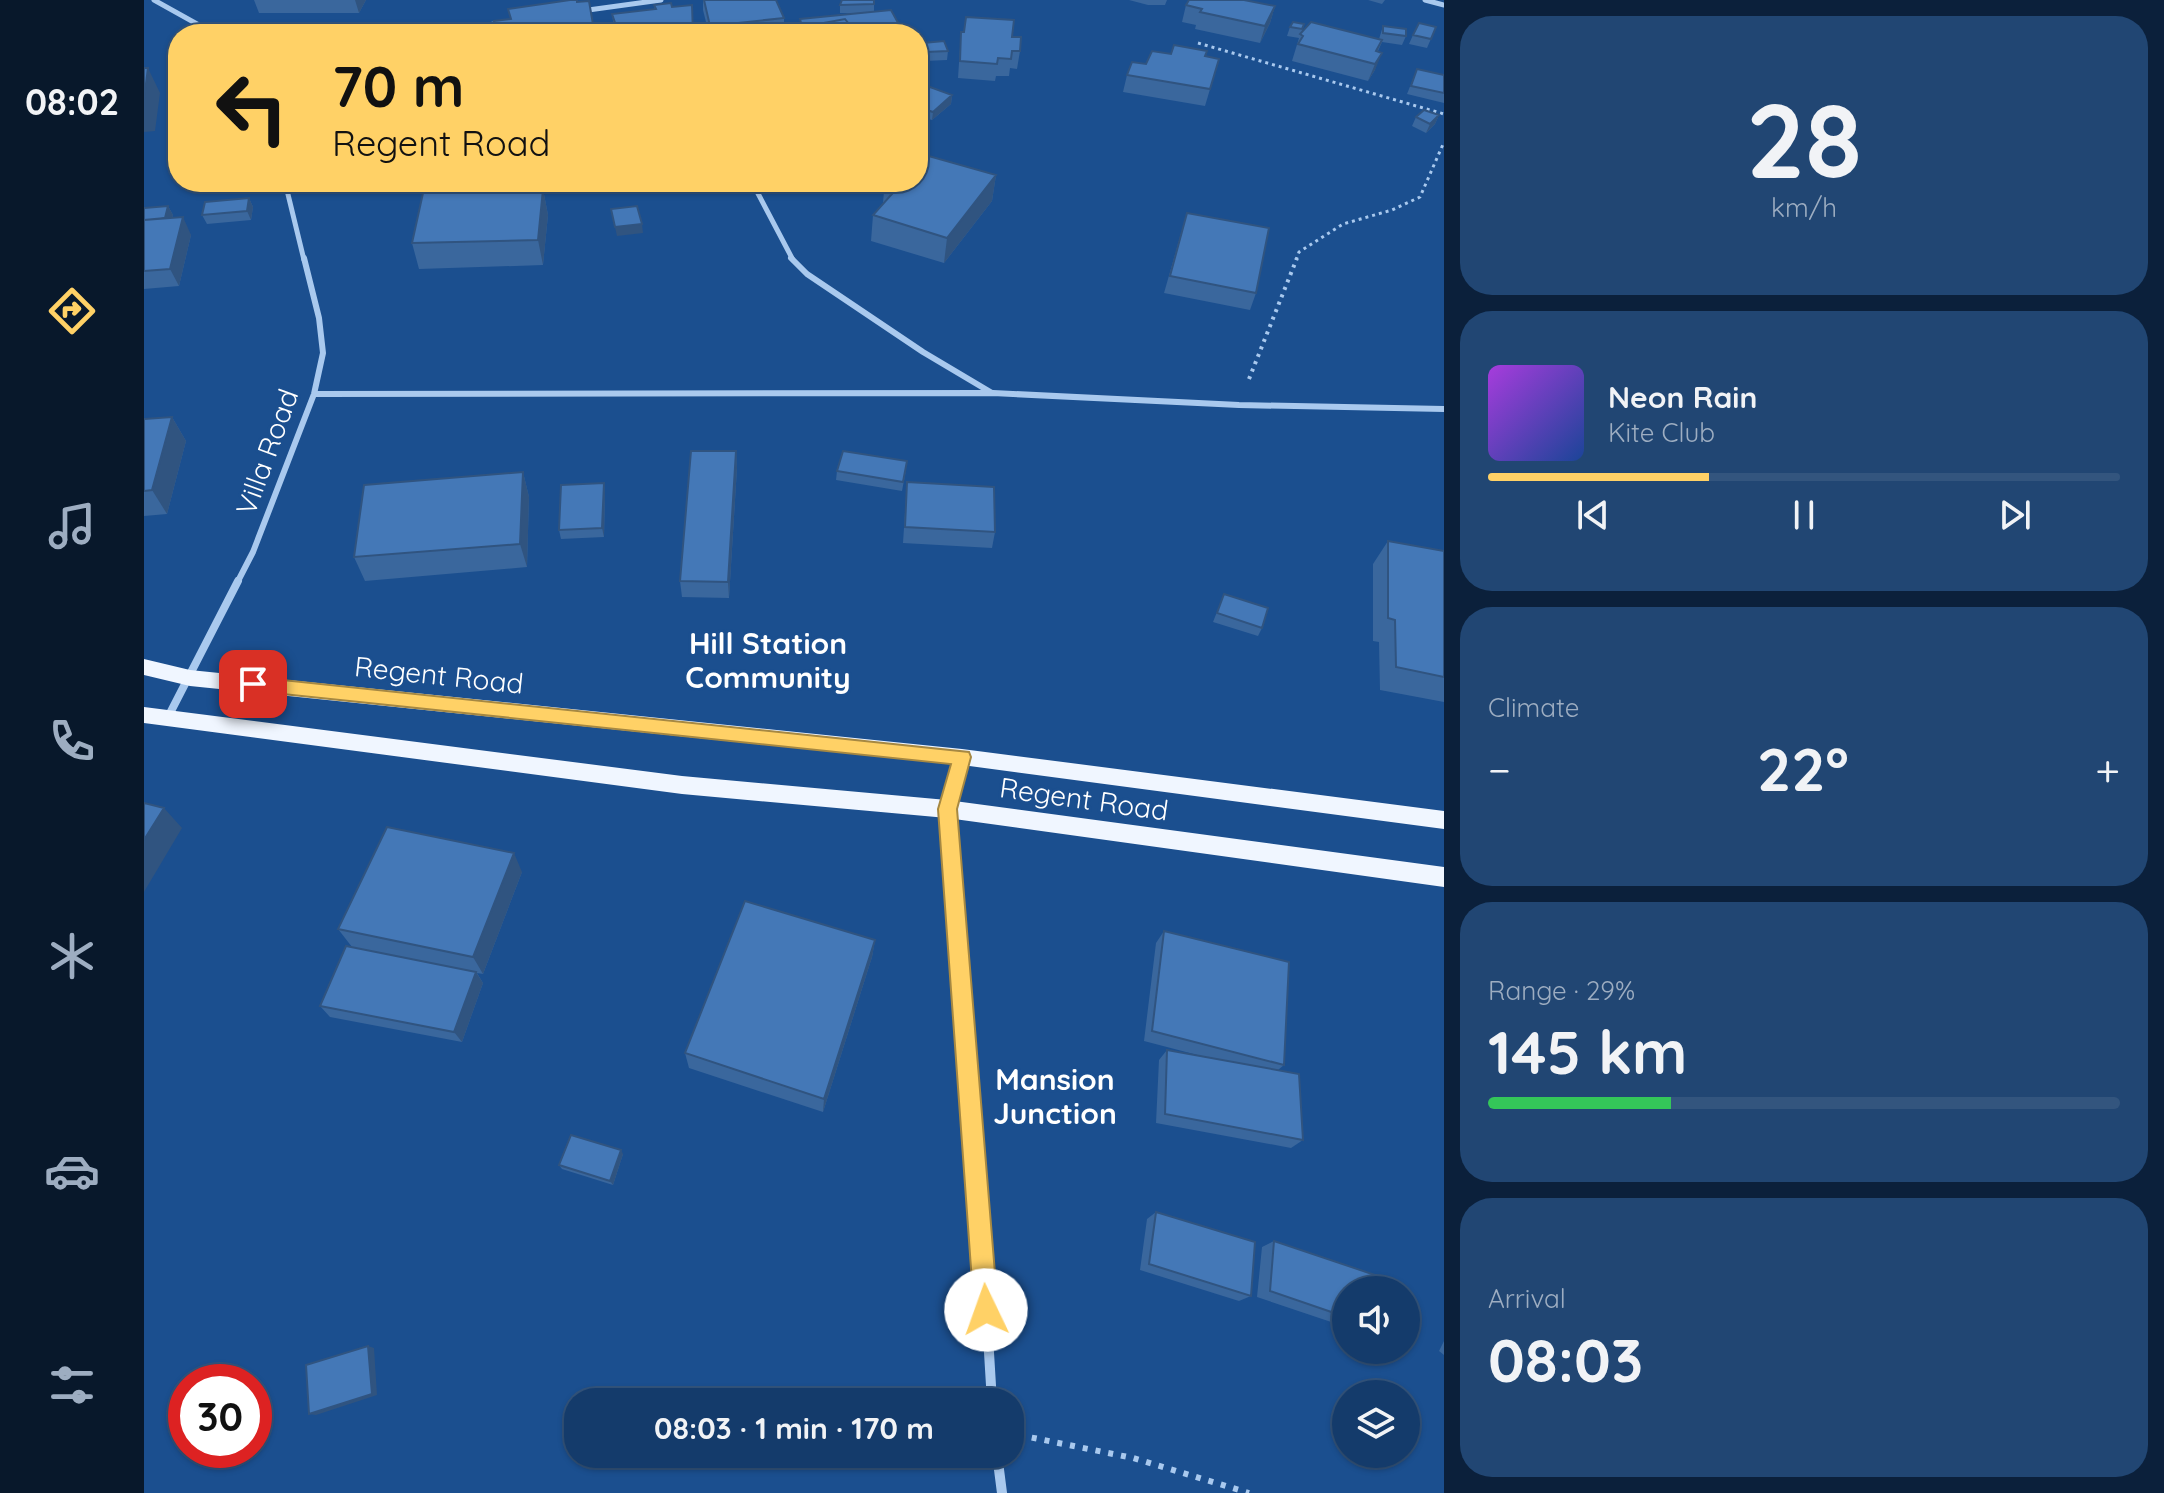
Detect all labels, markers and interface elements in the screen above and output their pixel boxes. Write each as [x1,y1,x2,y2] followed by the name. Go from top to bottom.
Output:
[332,51,464,121] text: 70 m
[200,56,304,160] icon: left
[1746,74,1862,204] text: 28
[25,79,119,124] text: 08:02
[332,120,550,165] text: Regent Road
[1771,191,1837,224] text: km/h
[44,283,100,339] icon: directions
[1608,378,1757,416] text: Neon Rain
[228,384,305,520] street label: Villa Road
[1608,416,1715,449] text: Kite Club
[1571,493,1615,537] icon: previous
[1782,493,1826,537] icon: pause
[1993,493,2037,537] icon: next
[44,498,100,554] icon: music
[685,624,851,696] district label: Hill Station Community
[353,648,525,701] street label: Regent Road
[219,650,287,718] pin
[231,662,275,706] icon: arrive
[1488,691,1579,724] text: Climate
[44,713,100,769] icon: phone
[1757,731,1849,806] text: 22°
[1488,742,1511,797] text: −
[2095,742,2120,797] text: +
[998,769,1171,828] street label: Regent Road
[44,928,100,984] icon: climate
[1488,974,1635,1007] text: Range · 29%
[1488,1014,1687,1089] text: 145 km
[993,1060,1117,1132] district label: Mansion Junction
[44,1143,100,1199] icon: car
[944,1268,1028,1352] position arrow
[1332,1276,1420,1468] map controls
[1332,1276,1420,1364] button: sound
[1488,1282,1566,1315] text: Arrival
[1488,1322,1643,1397] text: 08:03
[44,1357,100,1413] icon: filters
[168,1364,272,1468] speed limit sign: 30
[1332,1380,1420,1468] button: layers
[654,1409,934,1447] text: 08:03 · 1 min · 170 m

